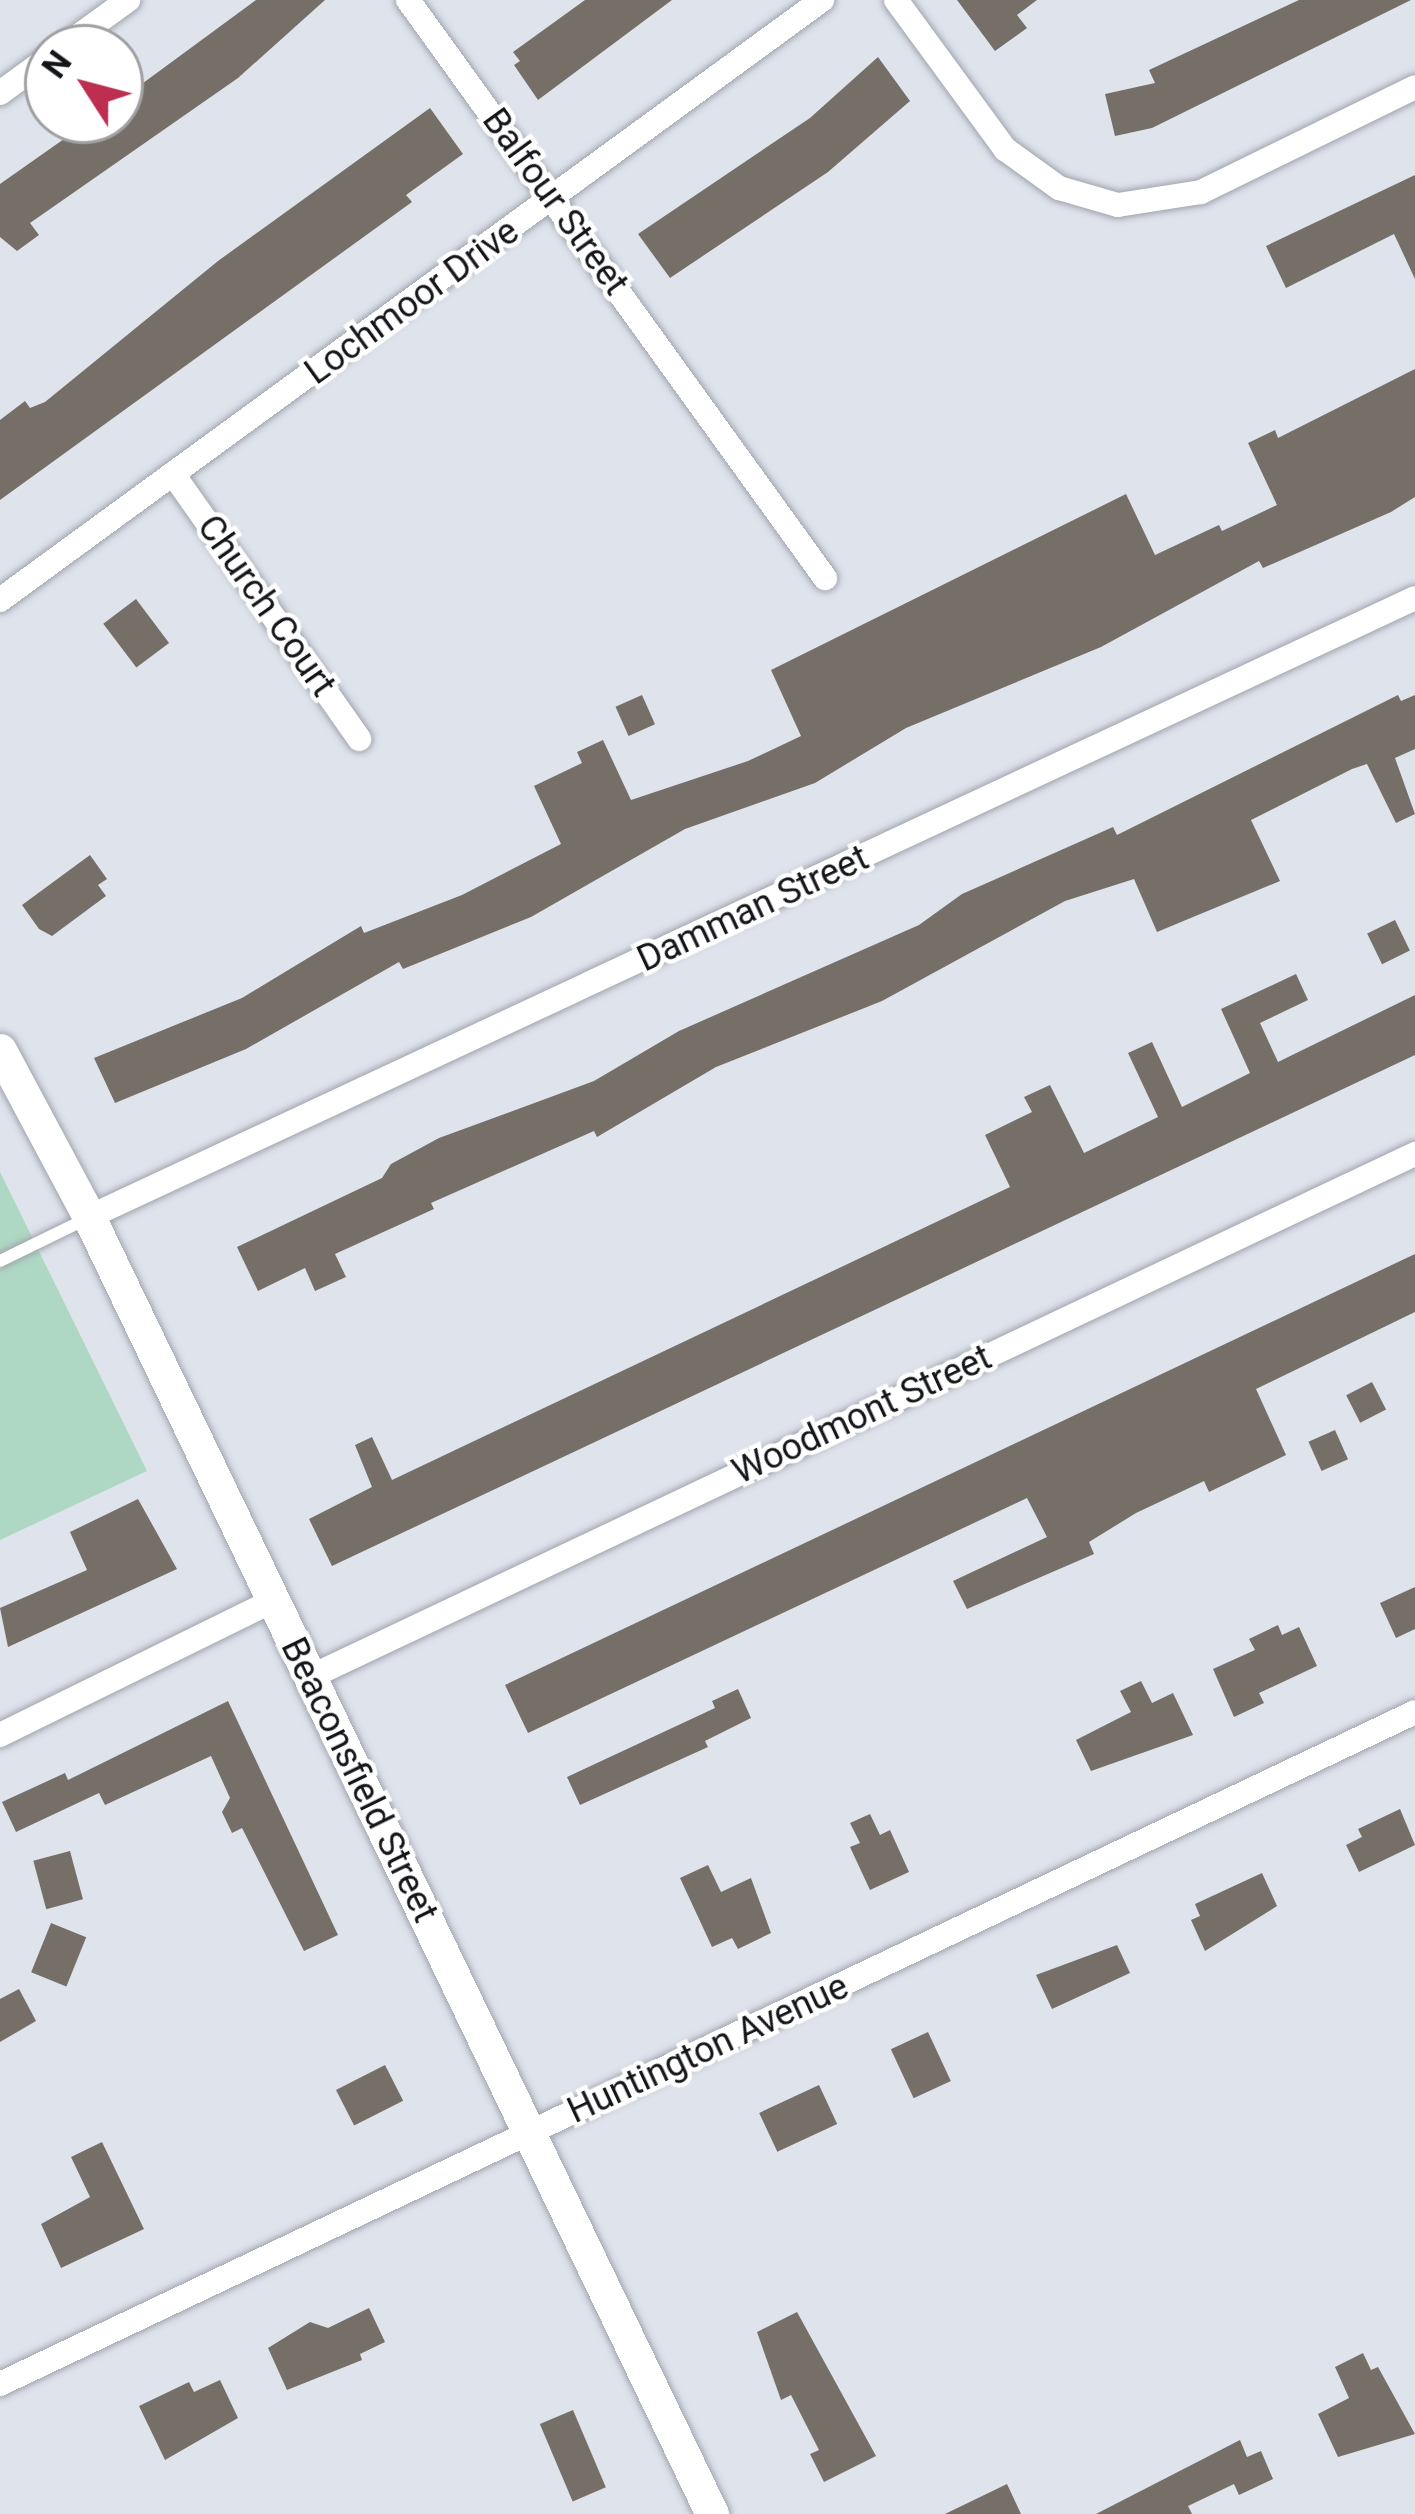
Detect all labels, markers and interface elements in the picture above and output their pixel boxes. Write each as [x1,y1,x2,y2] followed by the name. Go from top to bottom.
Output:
[24,24,144,144] north arrow
[34,43,80,85] text: N
[473,100,637,304] street label: Balfour Street
[297,210,527,394] street label: Lochmoor Drive
[188,507,344,705] street label: Church Court
[631,837,875,981] street label: Damman Street
[726,1336,998,1494] street label: Woodmont Street
[271,1631,447,1929] street label: Beaconsfield Street
[561,1965,855,2133] street label: Huntington Avenue

